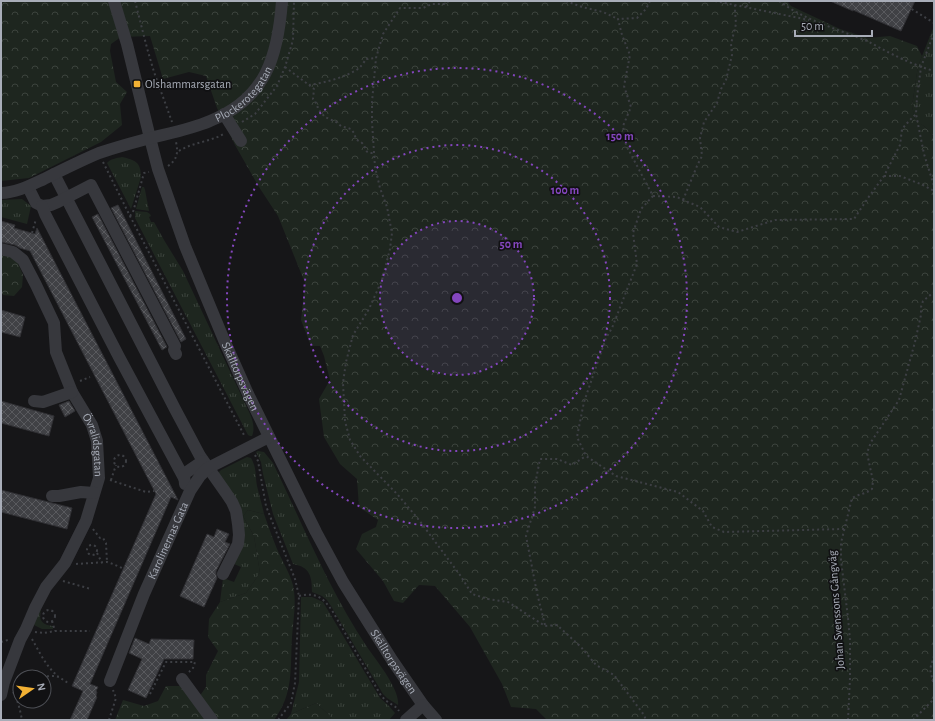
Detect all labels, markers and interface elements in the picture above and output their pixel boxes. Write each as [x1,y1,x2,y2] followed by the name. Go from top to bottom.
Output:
[795,12,872,38] scale bar
[801,20,824,32] text: 50 m
[213,64,274,124] street label: Plockerotegatan
[145,78,231,90] place label: Olshammarsgatan
[132,79,142,89] marker: Olshammarsgatan
[606,130,634,142] text: 150 m
[551,184,579,196] text: 100 m
[500,238,523,250] text: 50 m
[450,291,464,305] centre of rings
[220,340,261,413] street label: Skälltorpsvägen
[80,410,105,477] street label: Övralidsgatan
[145,500,191,581] street label: Karolinernas Gata
[826,550,846,670] street label: Johan Svenssons Gångväg
[368,627,419,696] street label: Skälltorpsvägen
[12,669,52,709] north arrow
[35,682,47,692] text: N

